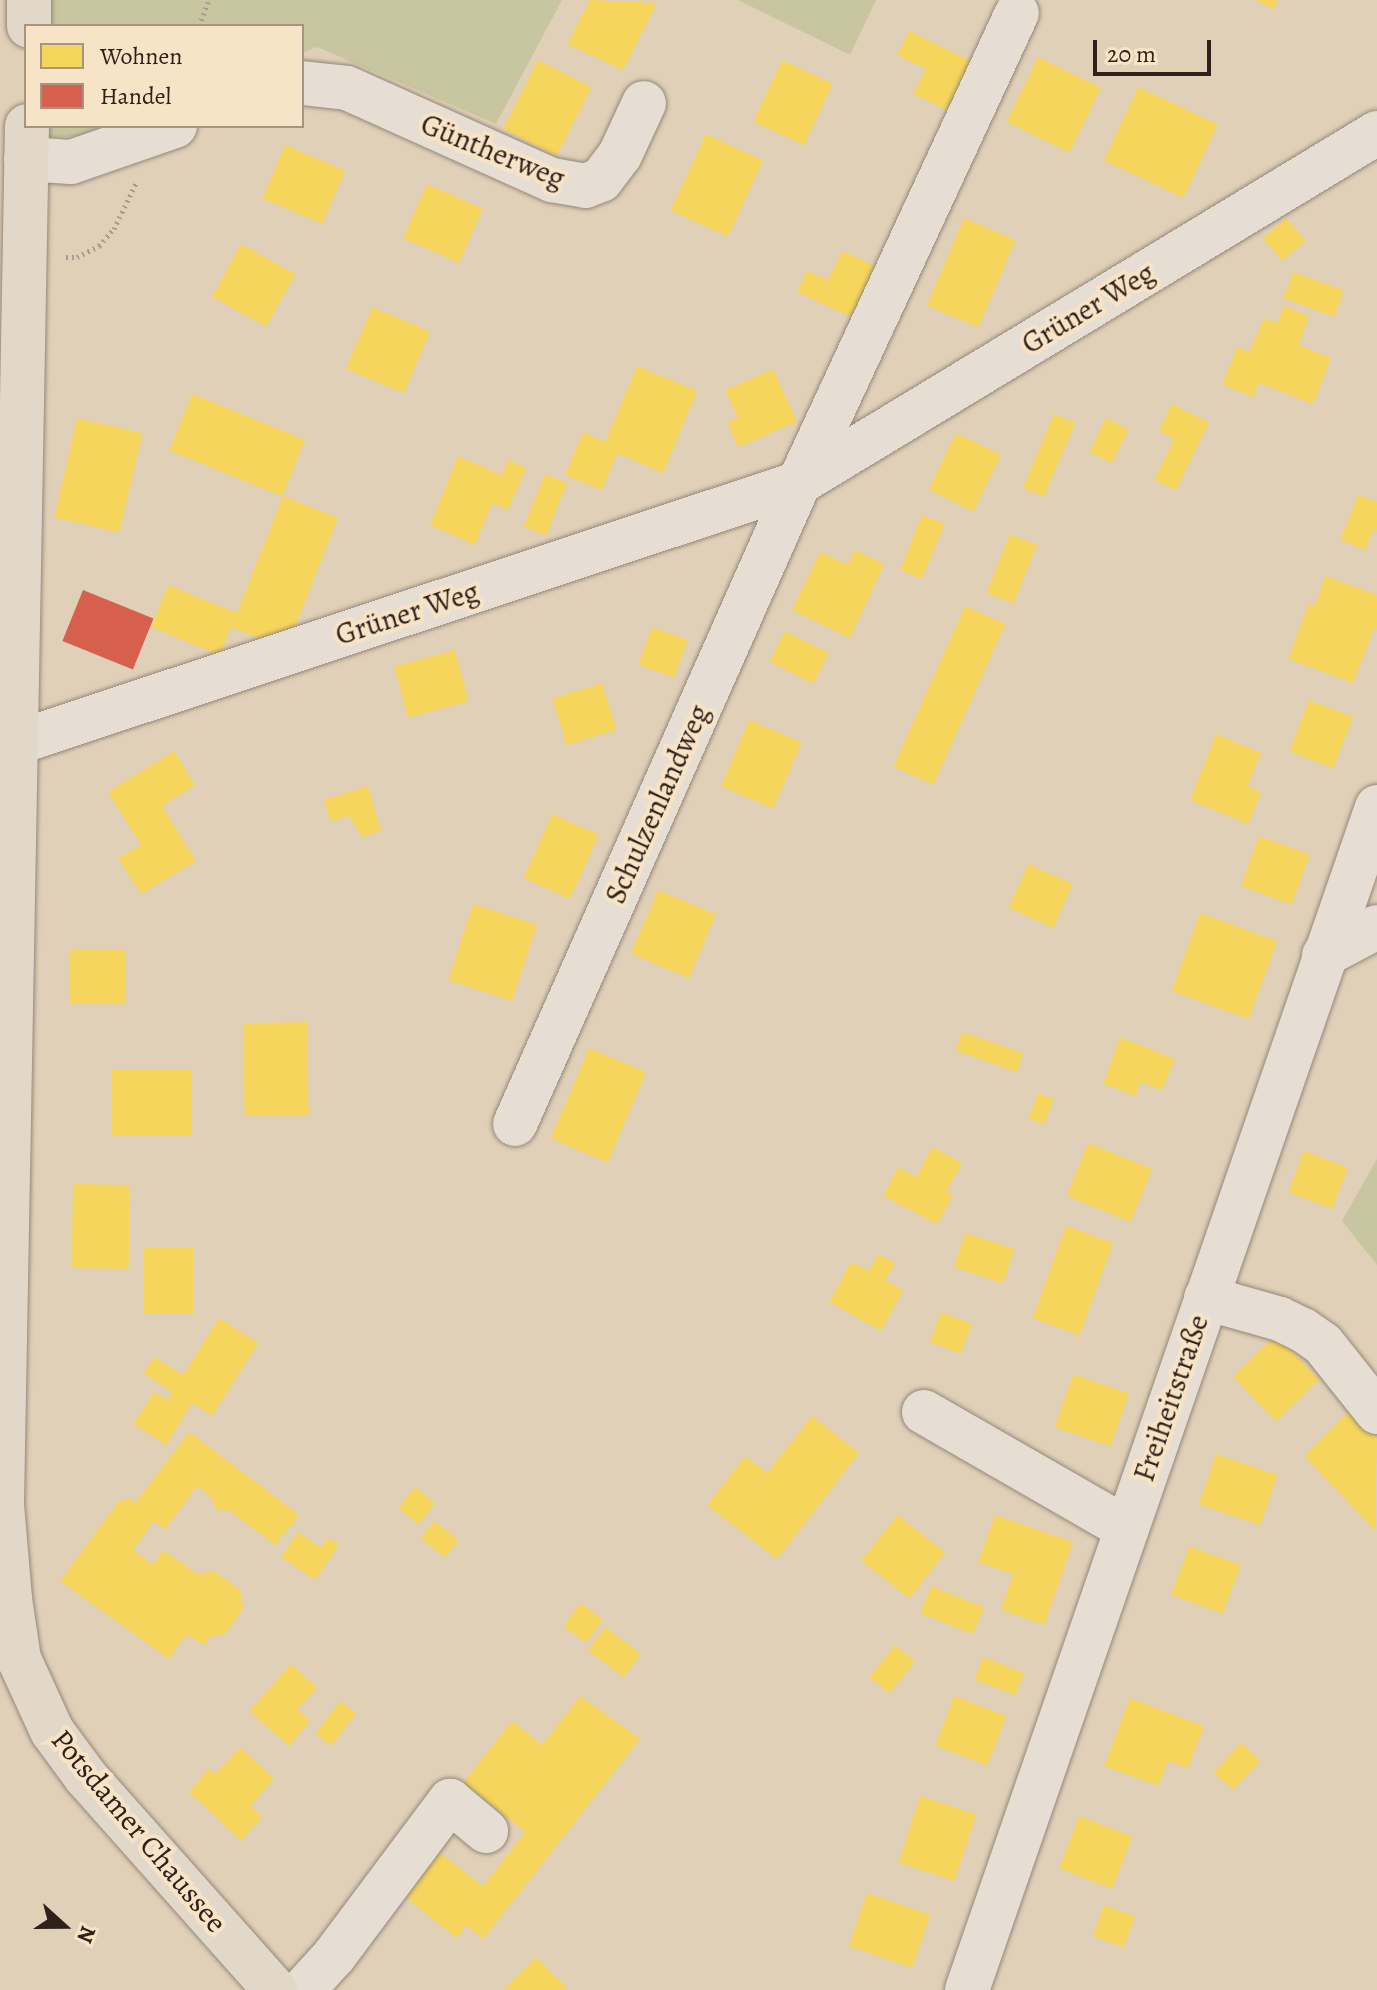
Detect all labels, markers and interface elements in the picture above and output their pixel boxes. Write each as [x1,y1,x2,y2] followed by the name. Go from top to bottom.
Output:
[24,24,304,128] legend
[1097,24,1215,74] scale bar
[1107,38,1156,70] text: 20 m
[100,40,182,72] text: Wohnen
[100,80,171,112] text: Handel
[416,106,570,196] street label: Güntherweg
[1015,254,1161,362] street label: Grüner Weg
[331,573,483,653] street label: Grüner Weg
[597,699,717,909] street label: Schulzenlandweg
[1126,1310,1216,1486] street label: Freiheitstraße
[44,1722,234,1940] street label: Potsdamer Chaussee
[24,1886,104,1966] north arrow
[70,1922,103,1947] text: N

